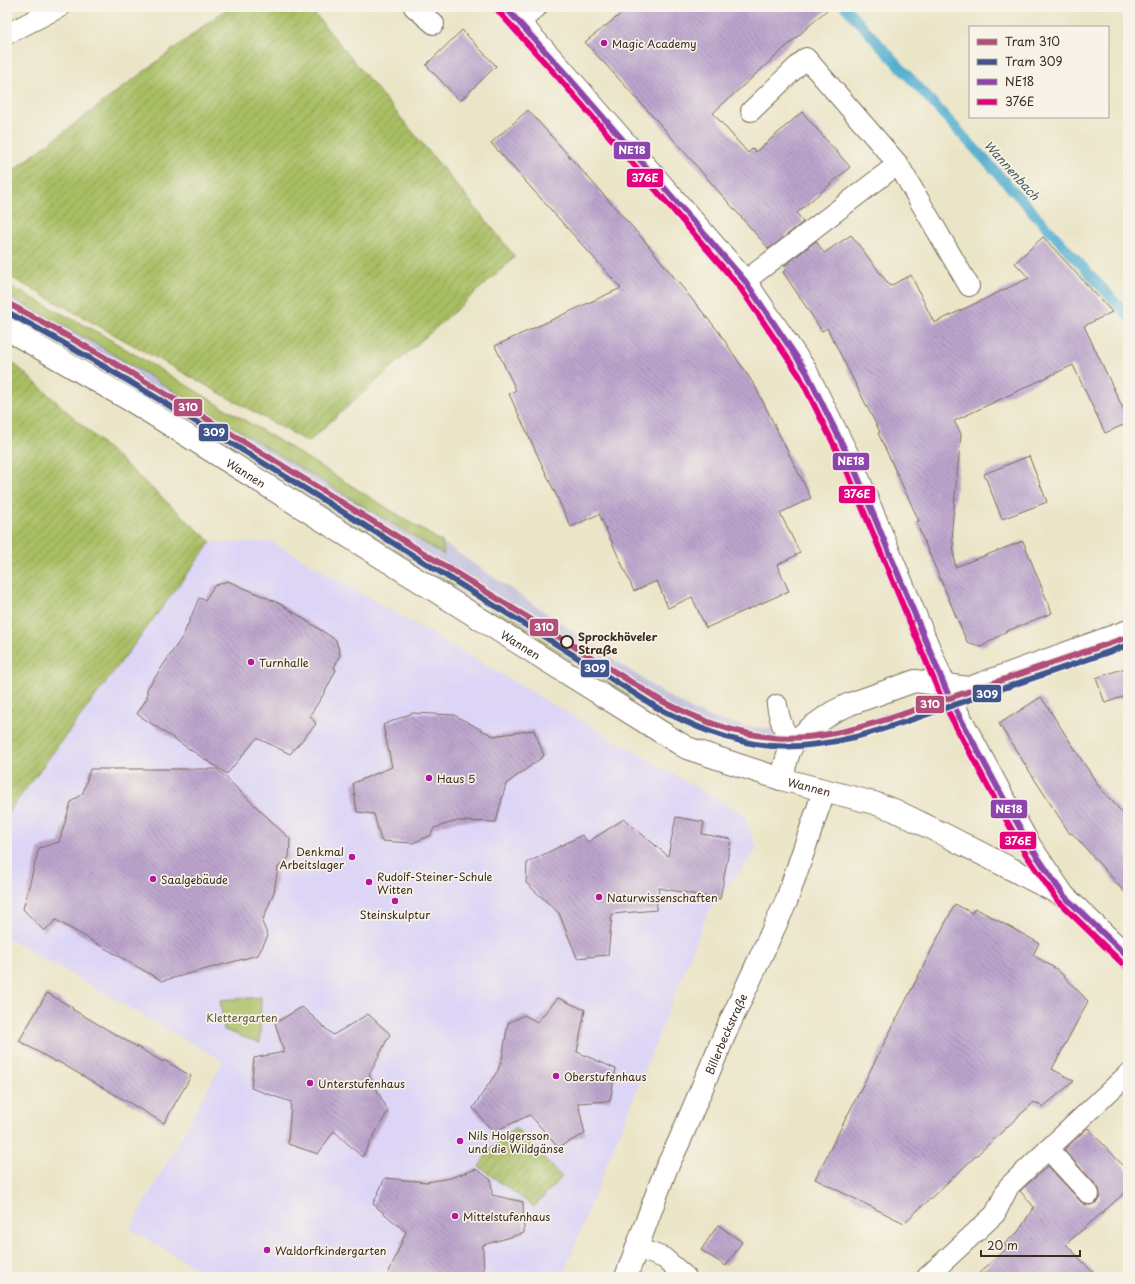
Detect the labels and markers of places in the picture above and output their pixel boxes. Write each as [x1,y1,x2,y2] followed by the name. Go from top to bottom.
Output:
[612,35,697,52] place label: Magic Academy
[599,38,609,48] marker: Magic Academy
[578,628,658,658] place label: Sprockhöveler Straße
[560,635,574,649] marker: Sprockhöveler Straße
[259,654,309,671] place label: Turnhalle
[246,657,256,667] marker: Turnhalle
[437,770,475,787] place label: Haus 5
[424,773,434,783] marker: Haus 5
[280,843,345,873] place label: Denkmal Arbeitslager
[347,852,357,862] marker: Denkmal Arbeitslager
[377,868,493,898] place label: Rudolf-Steiner-Schule Witten
[161,871,228,888] place label: Saalgebäude
[148,874,158,884] marker: Saalgebäude
[364,877,374,887] marker: Rudolf-Steiner-Schule Witten
[607,889,718,906] place label: Naturwissenschaften
[594,892,604,902] marker: Naturwissenschaften
[390,896,400,906] marker: Steinskulptur
[360,906,431,923] place label: Steinskulptur
[564,1068,646,1085] place label: Oberstufenhaus
[551,1071,561,1081] marker: Oberstufenhaus
[318,1075,405,1092] place label: Unterstufenhaus
[305,1078,315,1088] marker: Unterstufenhaus
[468,1127,564,1157] place label: Nils Holgersson und die Wildgänse
[455,1136,465,1146] marker: Nils Holgersson und die Wildgänse
[463,1208,550,1225] place label: Mittelstufenhaus
[450,1211,460,1221] marker: Mittelstufenhaus
[275,1242,386,1259] place label: Waldorfkindergarten
[262,1245,272,1255] marker: Waldorfkindergarten

